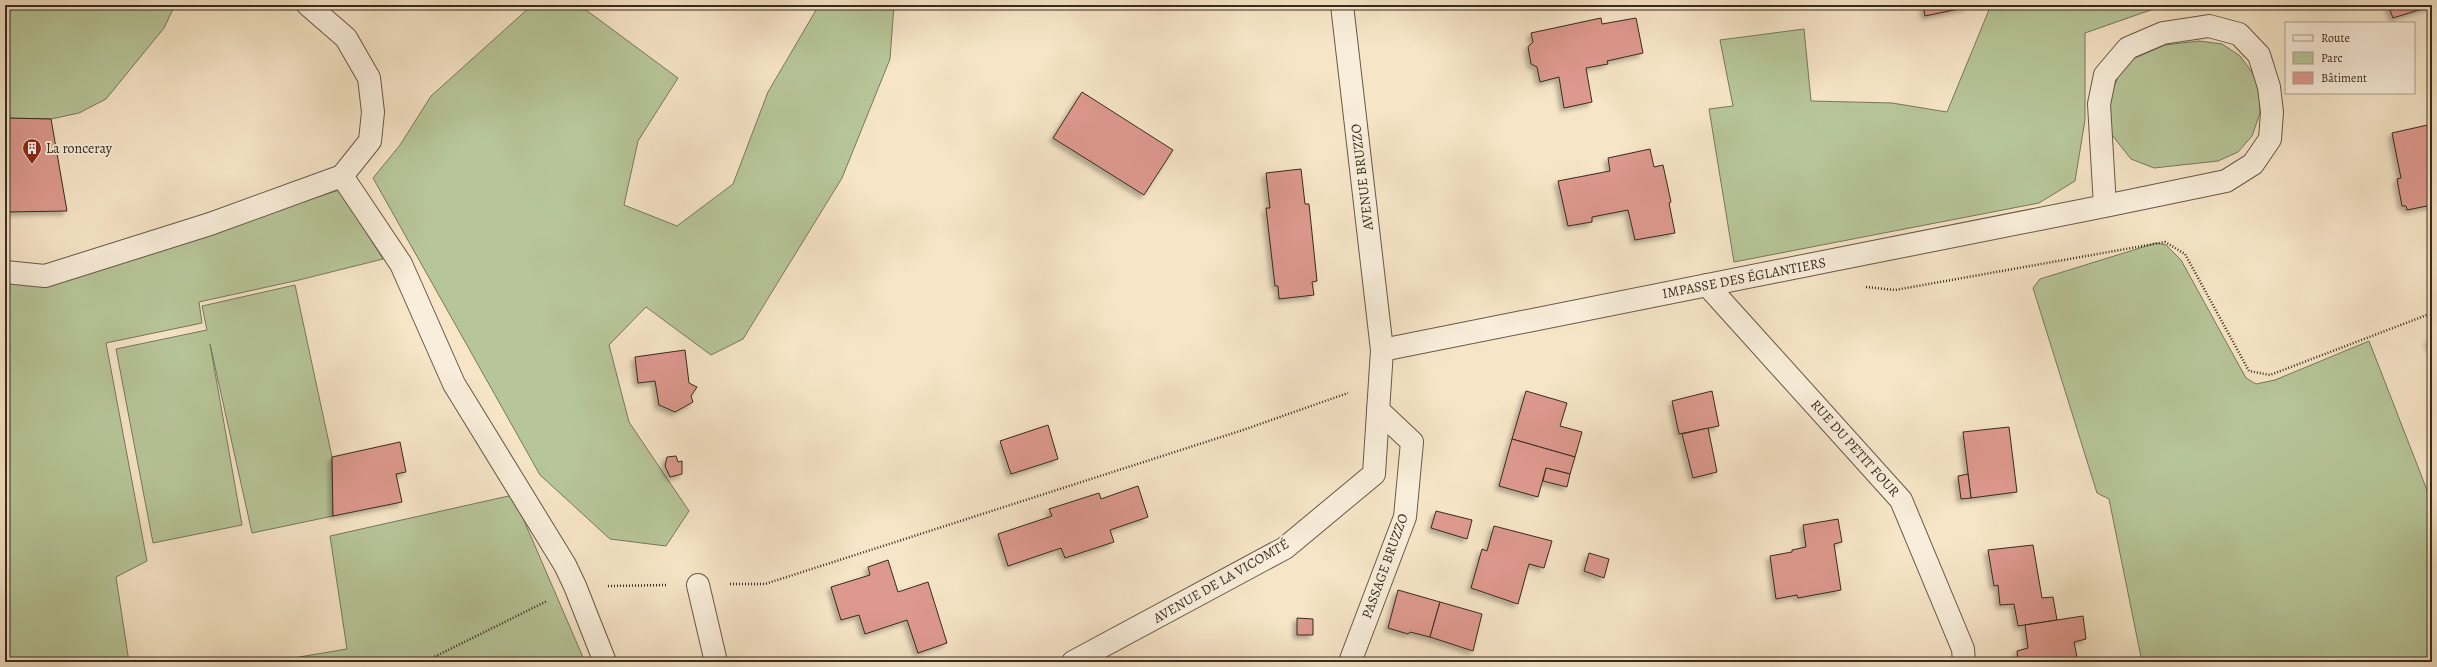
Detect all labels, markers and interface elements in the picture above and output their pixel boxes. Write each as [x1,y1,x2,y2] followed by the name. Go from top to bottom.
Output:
[2285,22,2415,94] legend
[2321,30,2350,46] text: Route
[2321,50,2343,66] text: Parc
[2321,70,2367,86] text: Bâtiment
[1346,123,1378,232] street label: AVENUE BRUZZO
[21,137,43,165] building icon: La ronceray
[46,139,113,158] place label: La ronceray
[1661,253,1827,303] street label: IMPASSE DES ÉGLANTIERS
[1806,395,1904,501] street label: RUE DU PETIT FOUR
[1357,511,1413,621] street label: PASSAGE BRUZZO
[1149,534,1292,628] street label: AVENUE DE LA VICOMTÉ

